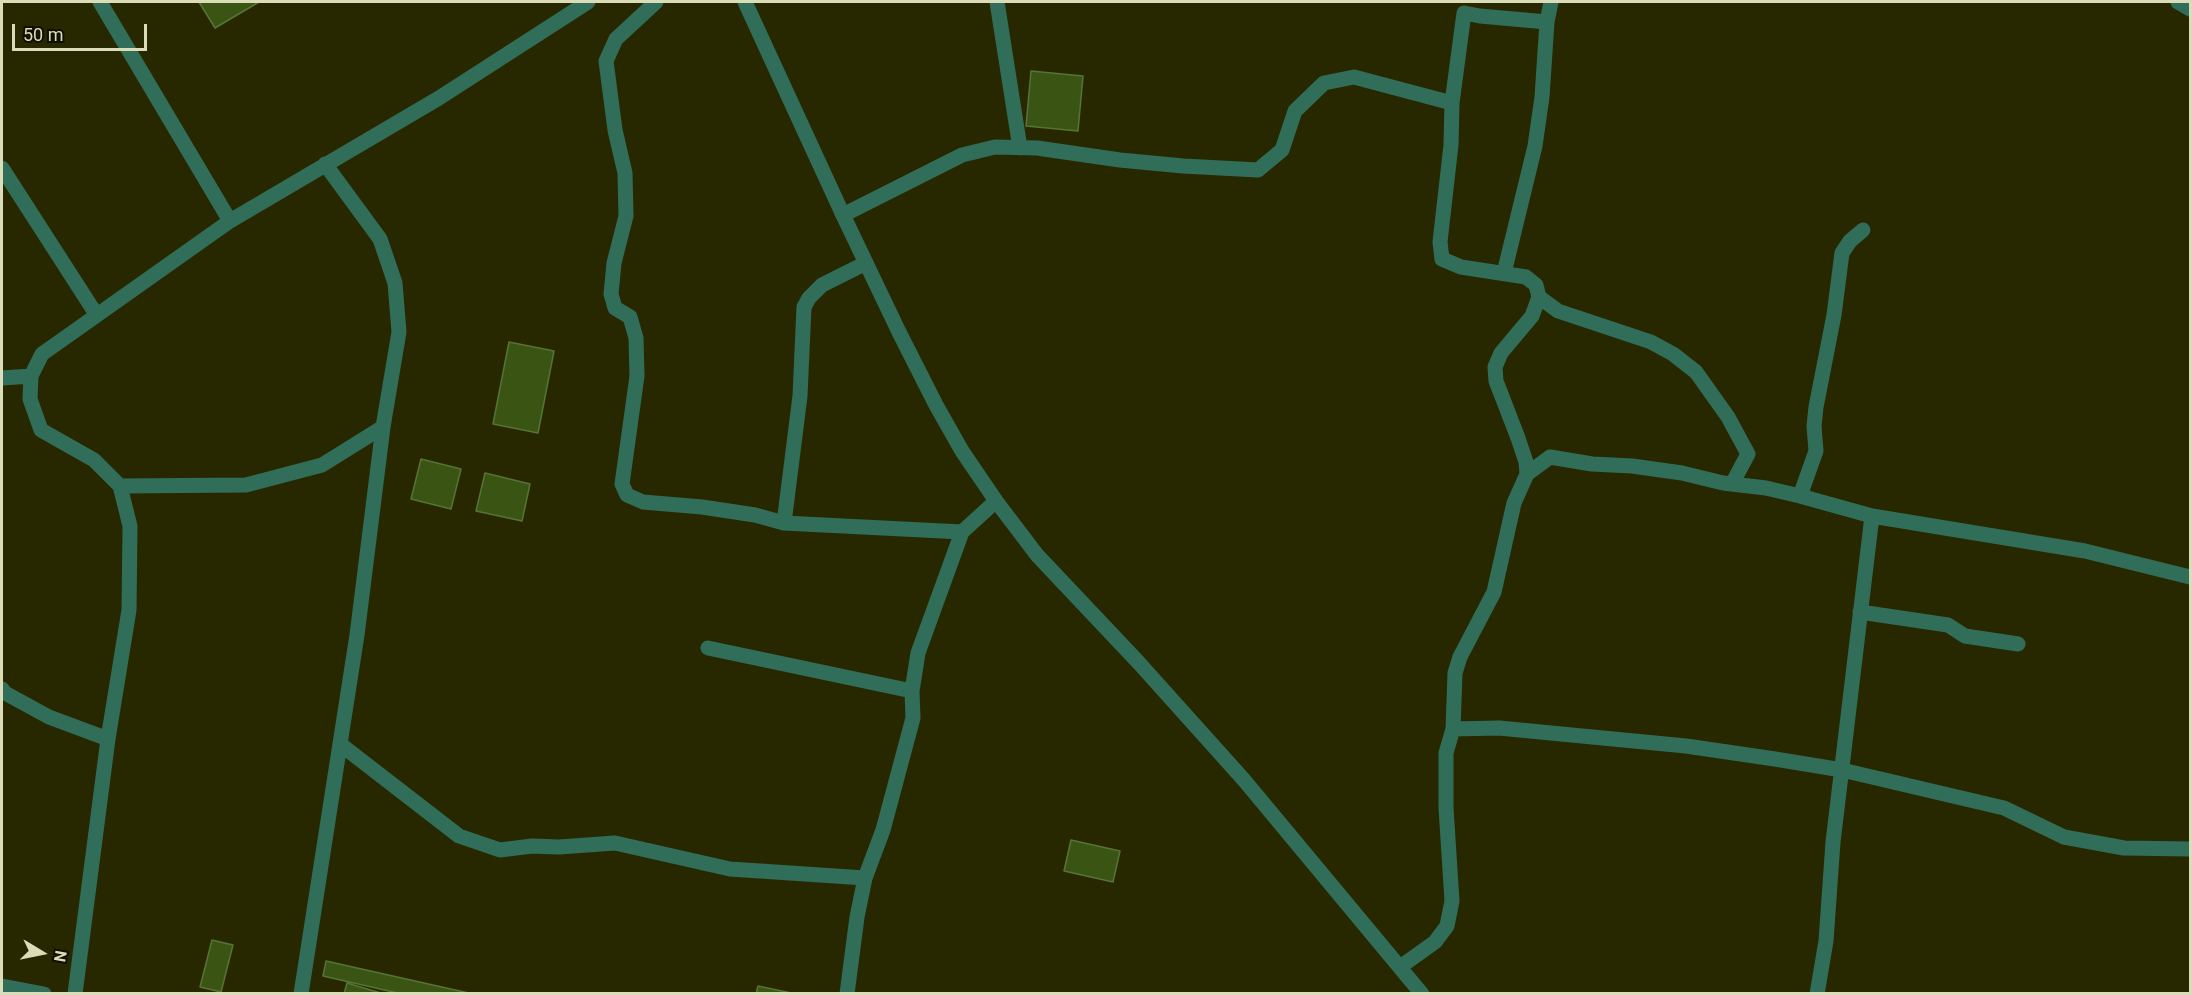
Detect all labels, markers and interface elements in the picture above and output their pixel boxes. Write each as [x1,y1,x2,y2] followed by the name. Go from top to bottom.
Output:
[15,12,150,50] scale bar
[23,24,63,45] text: 50 m
[12,923,72,983] north arrow
[50,949,71,963] text: N

